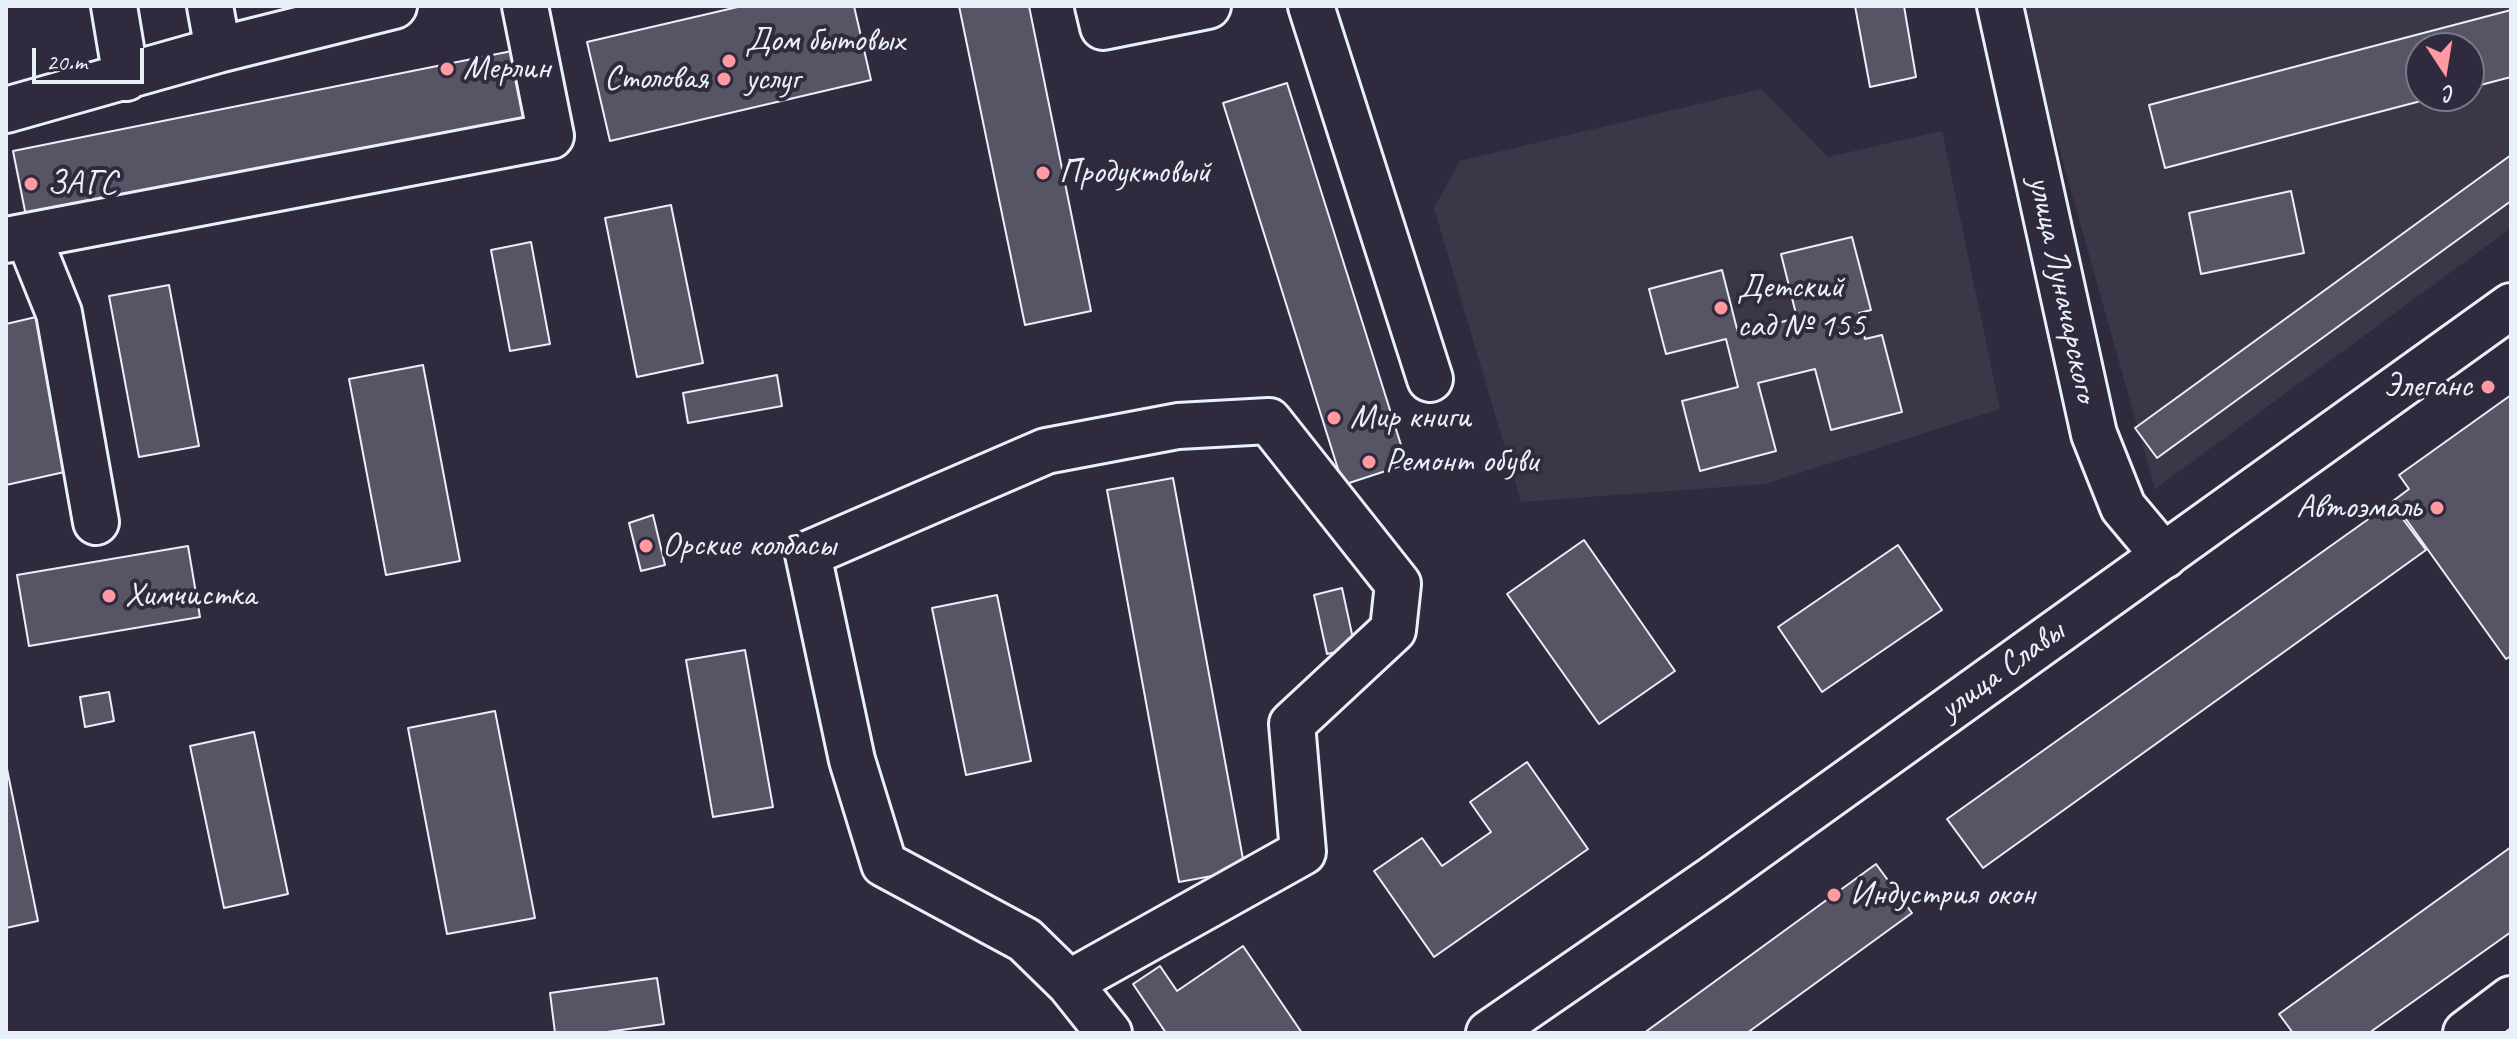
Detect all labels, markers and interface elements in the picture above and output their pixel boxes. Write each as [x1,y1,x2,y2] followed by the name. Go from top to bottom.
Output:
[745,21,904,100] place label: Дом бытовых услуг
[36,32,148,82] scale bar
[2405,32,2485,112] north arrow
[46,47,87,77] text: 20 m
[463,49,550,89] place label: Мерлин
[720,52,738,70] marker: Дом бытовых услуг
[604,59,708,99] place label: Столовая
[438,60,456,78] marker: Мерлин
[715,70,733,88] marker: Столовая
[2441,79,2458,108] text: С
[1059,153,1210,193] place label: Продуктовый
[47,164,117,204] place label: ЗАГС
[1034,164,1052,182] marker: Продуктовый
[2018,172,2106,406] street label: улица Луначарского
[22,175,40,193] marker: ЗАГС
[1737,268,1865,348] place label: Детский сад № 155
[1712,299,1730,317] marker: Детский сад № 155
[2383,367,2472,407] place label: Элеганс
[2479,378,2497,396] marker: Элеганс
[1350,398,1471,438] place label: Мир книги
[1325,409,1343,427] marker: Мир книги
[1385,442,1538,482] place label: Ремонт обуви
[1360,453,1378,471] marker: Ремонт обуви
[2296,488,2421,528] place label: Автоэмаль
[2428,499,2446,517] marker: Автоэмаль
[662,526,836,566] place label: Орские колбасы
[637,537,655,555] marker: Орские колбасы
[125,576,256,616] place label: Химчистка
[100,587,118,605] marker: Химчистка
[1932,612,2072,730] street label: улица Славы
[1850,875,2035,915] place label: Индустрия окон
[1825,886,1843,904] marker: Индустрия окон

